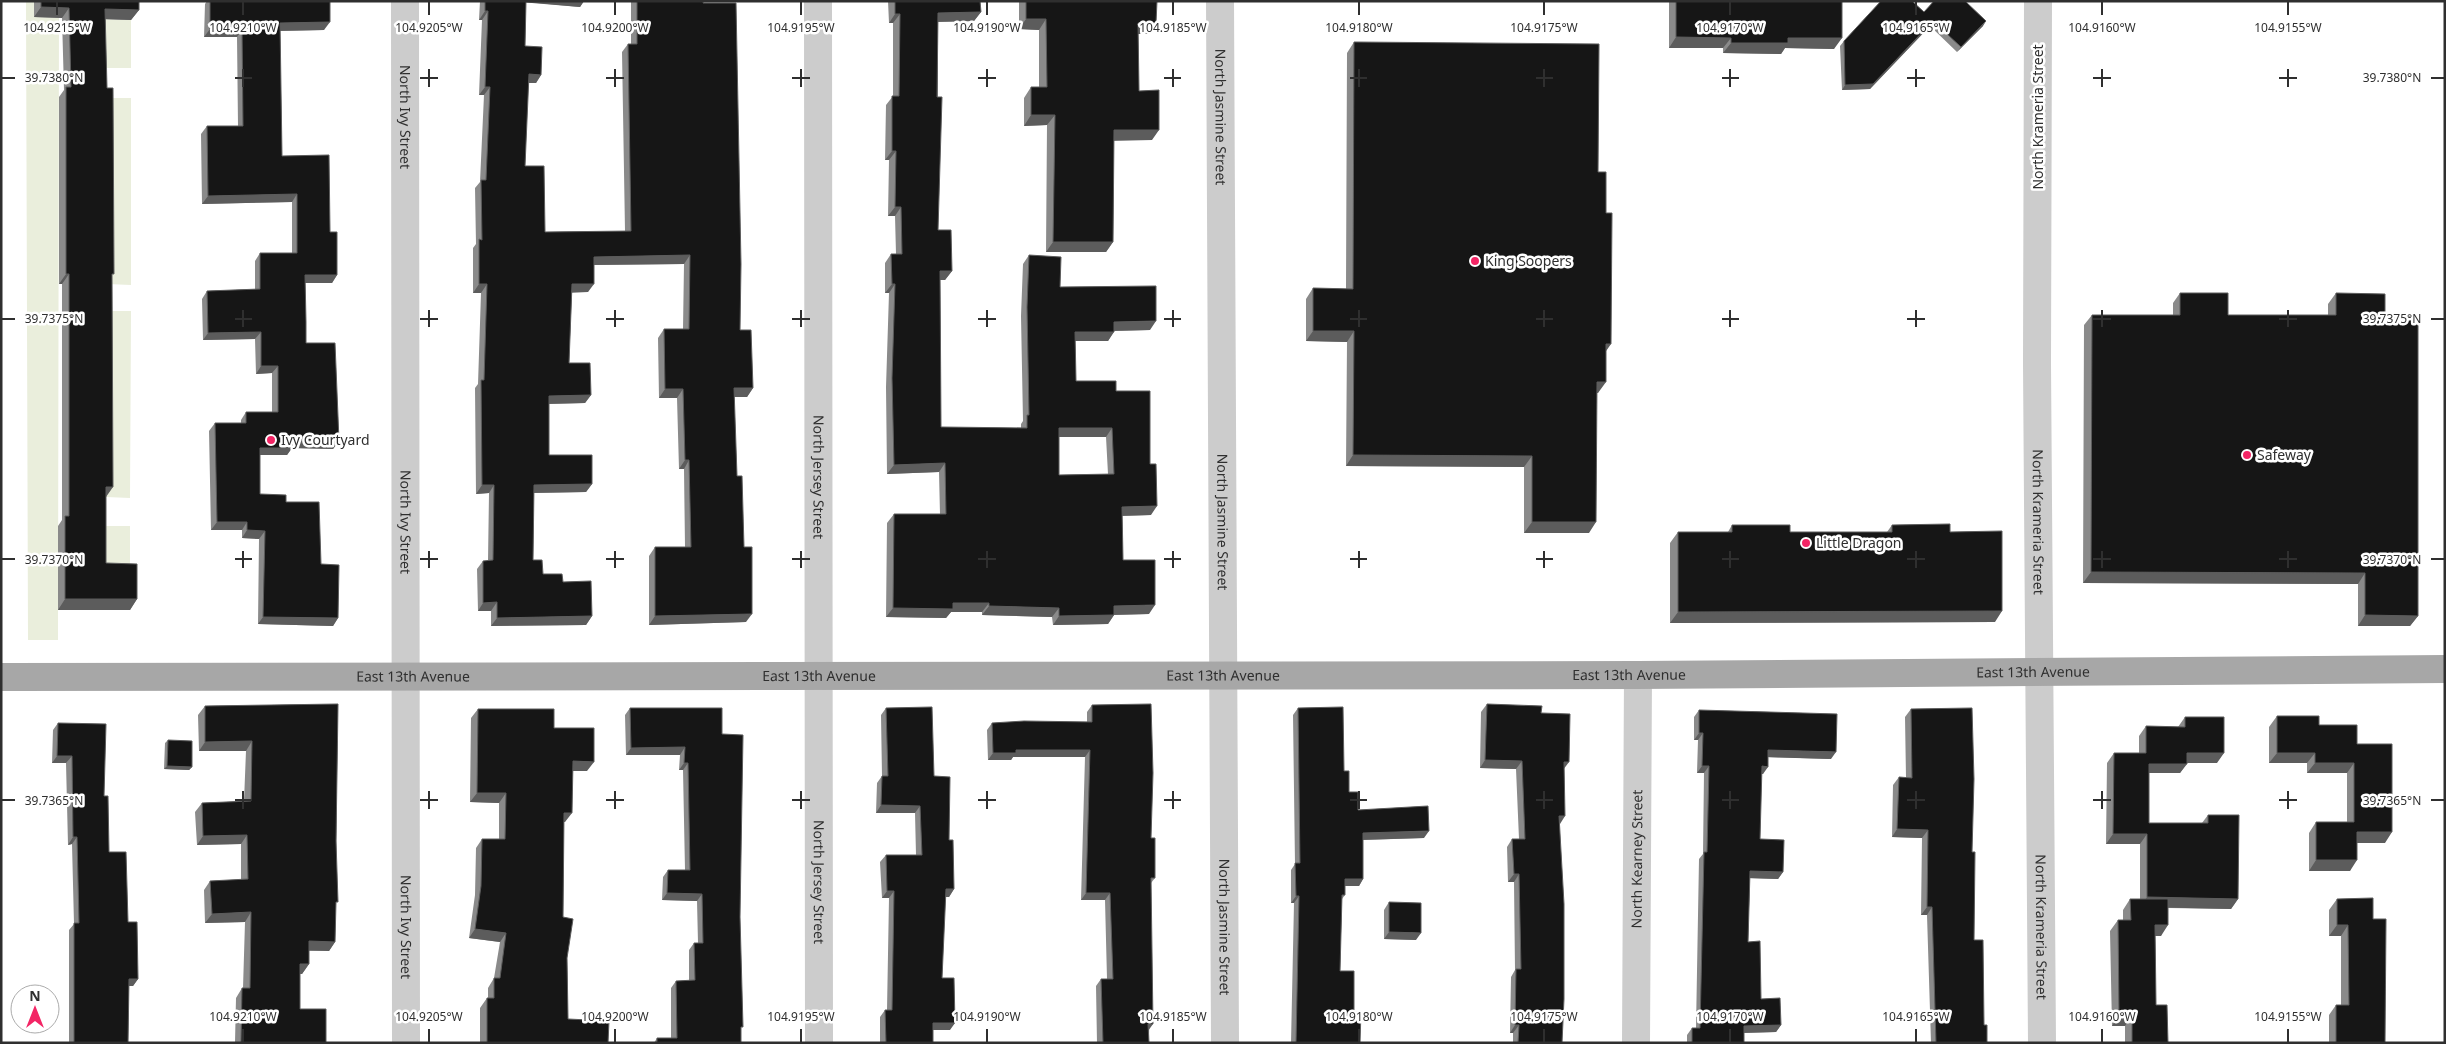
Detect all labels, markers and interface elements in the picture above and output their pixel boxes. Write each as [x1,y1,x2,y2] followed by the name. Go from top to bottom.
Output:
[23,19,91,36] text: 104.9215°W
[209,19,277,36] text: 104.9210°W
[395,19,463,36] text: 104.9205°W
[581,19,649,36] text: 104.9200°W
[767,19,835,36] text: 104.9195°W
[953,19,1021,36] text: 104.9190°W
[1139,19,1207,36] text: 104.9185°W
[1325,19,1393,36] text: 104.9180°W
[1510,19,1578,36] text: 104.9175°W
[1696,19,1764,36] text: 104.9170°W
[1882,19,1950,36] text: 104.9165°W
[2068,19,2136,36] text: 104.9160°W
[2254,19,2322,36] text: 104.9155°W
[2028,44,2047,190] street label: North Krameria Street
[1211,49,1231,185] street label: North Jasmine Street
[396,65,415,169] street label: North Ivy Street
[25,69,83,86] text: 39.7380°N
[2363,69,2421,86] text: 39.7380°N
[1485,251,1572,270] place label: King Soopers
[1469,255,1481,267] marker: King Soopers
[25,310,83,327] text: 39.7375°N
[2363,310,2421,327] text: 39.7375°N
[809,415,829,539] street label: North Jersey Street
[281,430,370,449] place label: Ivy Courtyard
[265,434,277,446] marker: Ivy Courtyard
[2257,445,2312,464] place label: Safeway
[2029,449,2049,595] street label: North Krameria Street
[2241,449,2253,461] marker: Safeway
[1213,454,1233,590] street label: North Jasmine Street
[396,470,416,574] street label: North Ivy Street
[1816,533,1902,552] place label: Little Dragon
[1800,537,1812,549] marker: Little Dragon
[25,551,83,568] text: 39.7370°N
[2363,551,2421,568] text: 39.7370°N
[1976,662,2090,681] street label: East 13th Avenue
[1166,665,1280,685] street label: East 13th Avenue
[1572,665,1686,684] street label: East 13th Avenue
[356,666,470,686] street label: East 13th Avenue
[762,666,876,685] street label: East 13th Avenue
[1627,790,1646,928] street label: North Kearney Street
[25,792,83,809] text: 39.7365°N
[2363,792,2421,809] text: 39.7365°N
[810,820,829,944] street label: North Jersey Street
[2032,854,2052,1000] street label: North Krameria Street
[1215,859,1235,995] street label: North Jasmine Street
[397,875,416,979] street label: North Ivy Street
[10,984,60,1034] north arrow
[29,986,41,1005] text: N
[209,1008,277,1025] text: 104.9210°W
[395,1008,463,1025] text: 104.9205°W
[581,1008,649,1025] text: 104.9200°W
[767,1008,835,1025] text: 104.9195°W
[953,1008,1021,1025] text: 104.9190°W
[1139,1008,1207,1025] text: 104.9185°W
[1325,1008,1393,1025] text: 104.9180°W
[1510,1008,1578,1025] text: 104.9175°W
[1696,1008,1764,1025] text: 104.9170°W
[1882,1008,1950,1025] text: 104.9165°W
[2068,1008,2136,1025] text: 104.9160°W
[2254,1008,2322,1025] text: 104.9155°W

